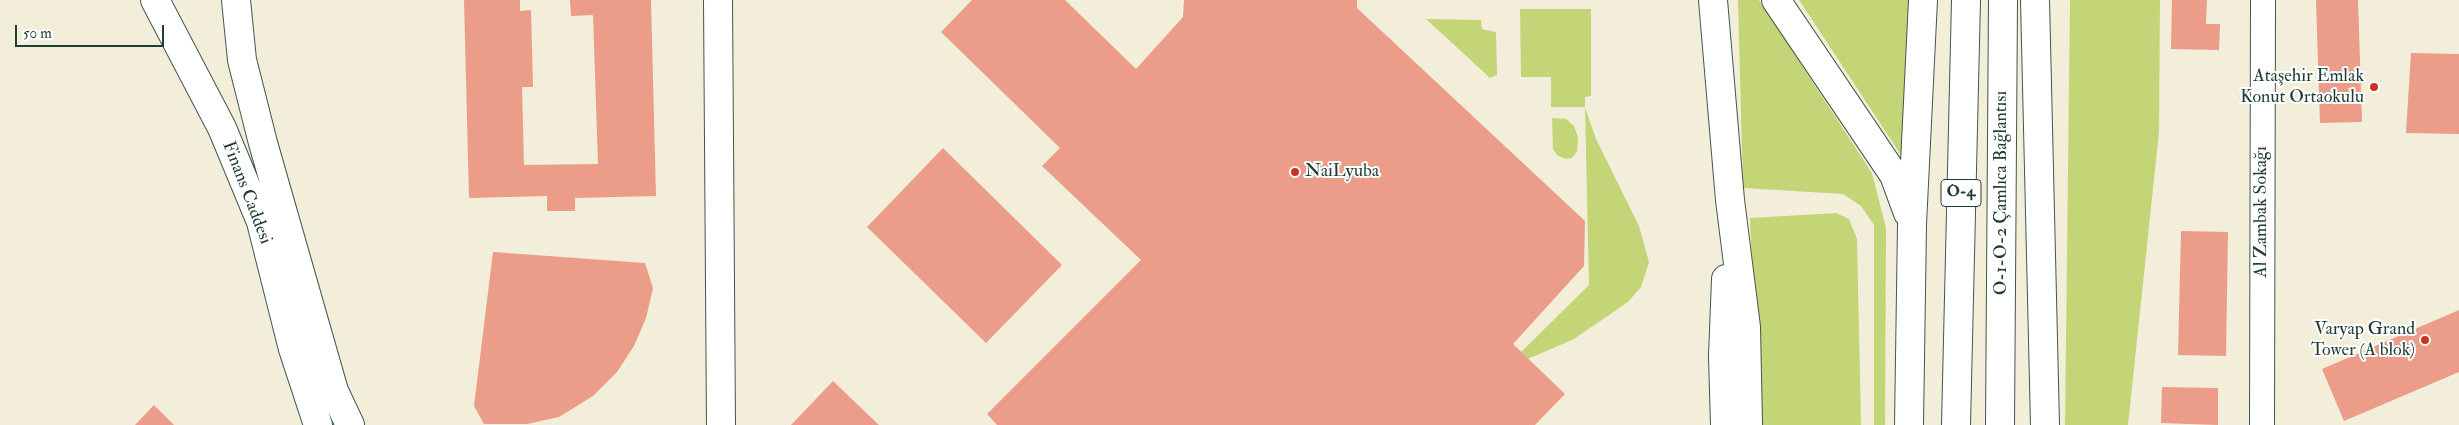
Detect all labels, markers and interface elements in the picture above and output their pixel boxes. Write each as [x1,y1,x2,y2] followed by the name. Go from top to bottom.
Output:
[18,15,166,47] scale bar
[23,24,52,43] text: 50 m
[2240,66,2364,108] place label: Ataşehir Emlak Konut Ortaokulu
[2368,81,2380,93] marker: Ataşehir Emlak Konut Ortaokulu
[1991,91,2013,295] street label: O-1-O-2 Çamlıca Bağlantısı
[216,138,276,248] street label: Finans Caddesi
[2251,146,2273,278] street label: Al Zambak Sokağı
[1305,161,1379,183] place label: NaiLyuba
[1289,166,1301,178] marker: NaiLyuba
[1941,180,1981,207] road number: O-4
[2311,319,2415,362] place label: Varyap Grand Tower (A blok)
[2419,334,2431,346] marker: Varyap Grand Tower (A blok)

